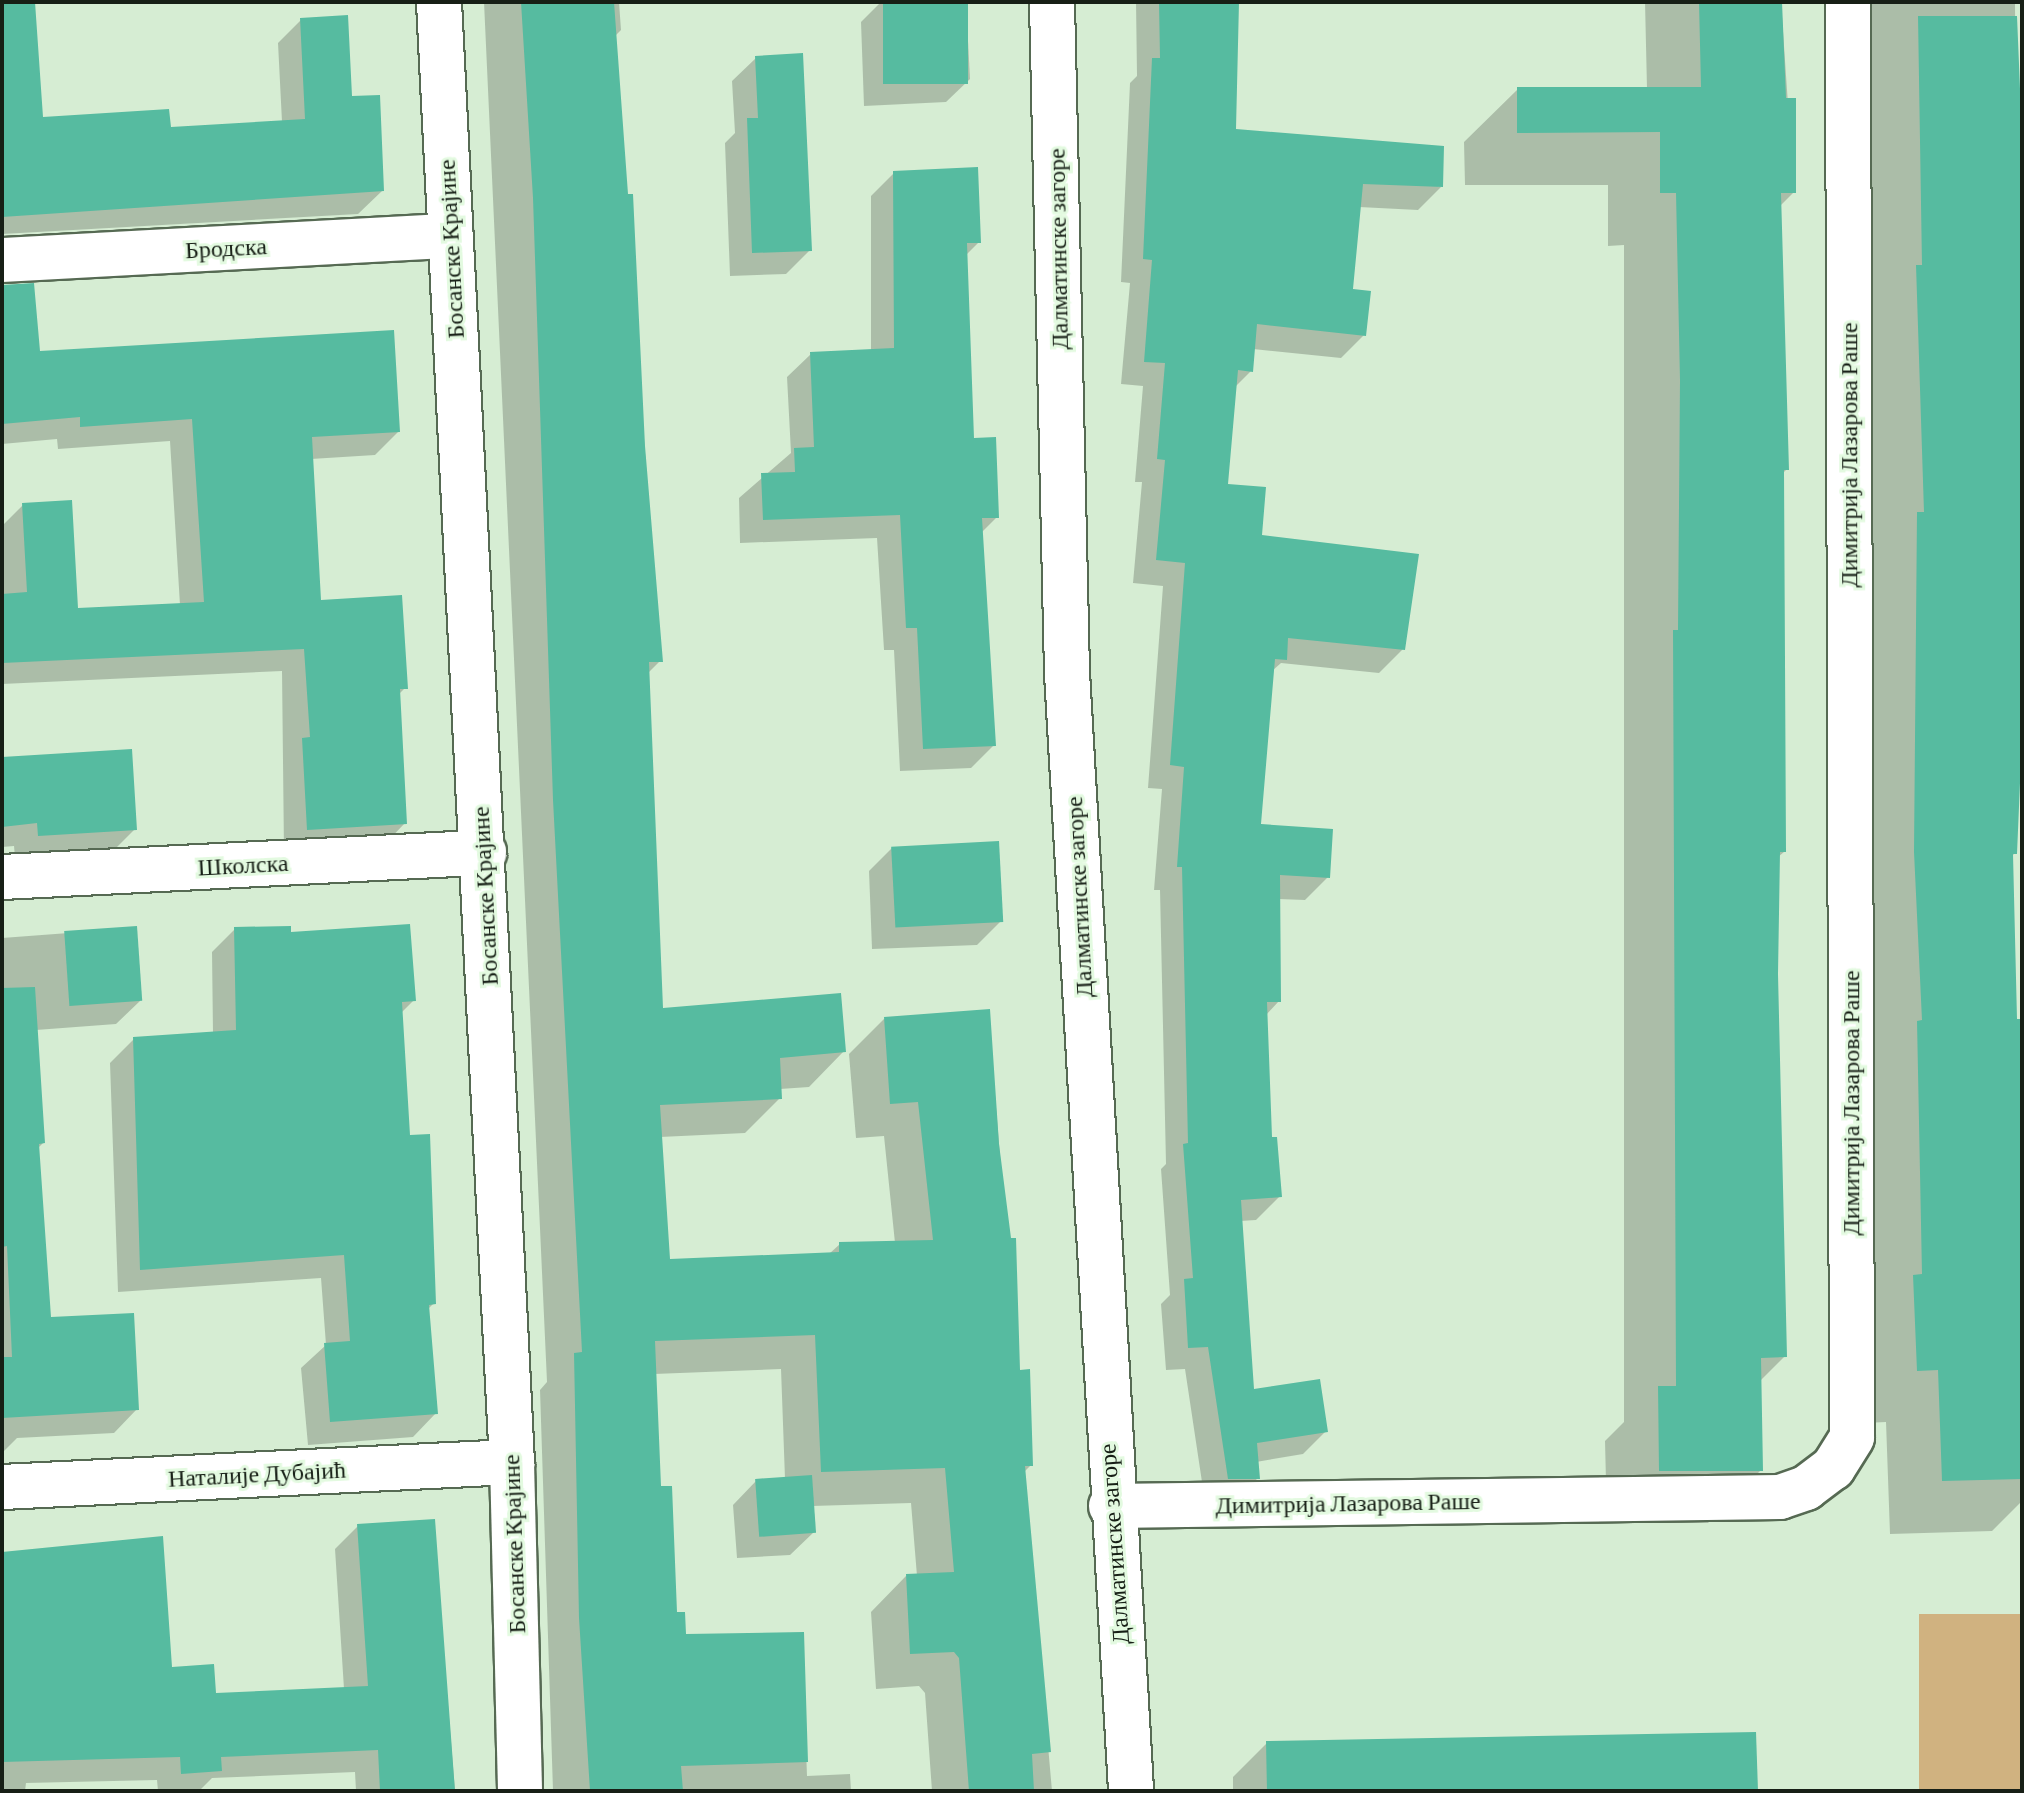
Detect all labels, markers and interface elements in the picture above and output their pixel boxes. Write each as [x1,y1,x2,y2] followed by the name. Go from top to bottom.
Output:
[1042,148,1074,350] street label: Далматинске загоре
[432,159,470,339] street label: Босанске Крајине
[184,231,268,265] street label: Бродска
[1835,322,1863,588] street label: Димитрија Лазарова Раше
[1059,796,1099,998] street label: Далматинске загоре
[466,806,504,986] street label: Босанске Крајине
[197,848,289,882] street label: Школска
[1837,970,1865,1236] street label: Димитрија Лазарова Раше
[1093,1443,1135,1645] street label: Далматинске загоре
[496,1454,532,1634] street label: Босанске Крајине
[167,1455,347,1493] street label: Наталије Дубајић
[1215,1486,1481,1520] street label: Димитрија Лазарова Раше

